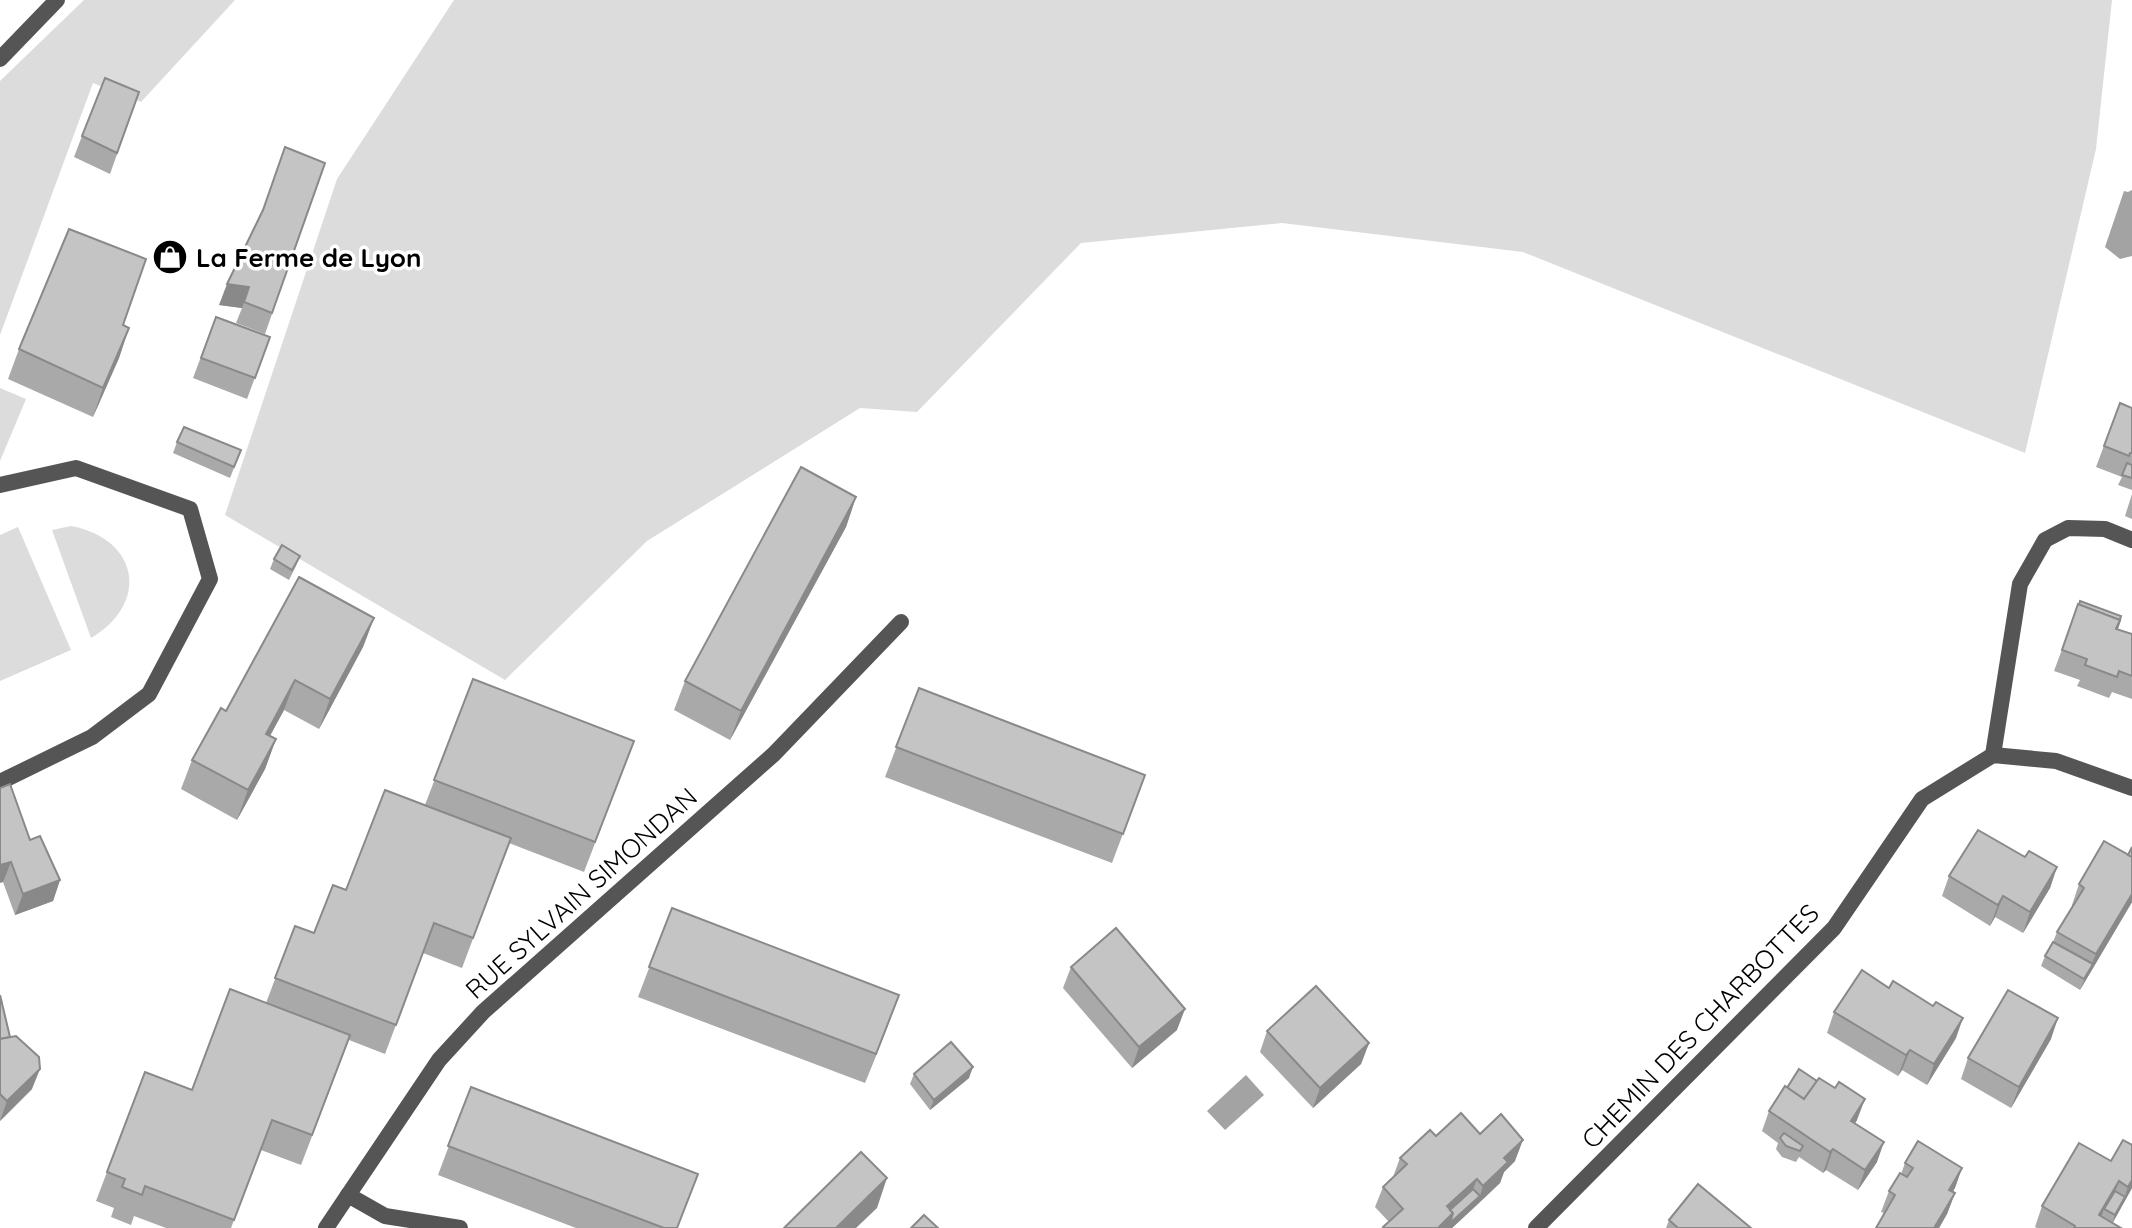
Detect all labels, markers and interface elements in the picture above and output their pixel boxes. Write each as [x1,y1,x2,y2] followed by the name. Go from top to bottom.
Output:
[151,238,189,276] shop icon: La Ferme de Lyon
[196,241,422,274] place label: La Ferme de Lyon
[458,780,704,1006] street label: RUE SYLVAIN SIMONDAN
[1574,897,1826,1155] street label: CHEMIN DES CHARBOTTES

